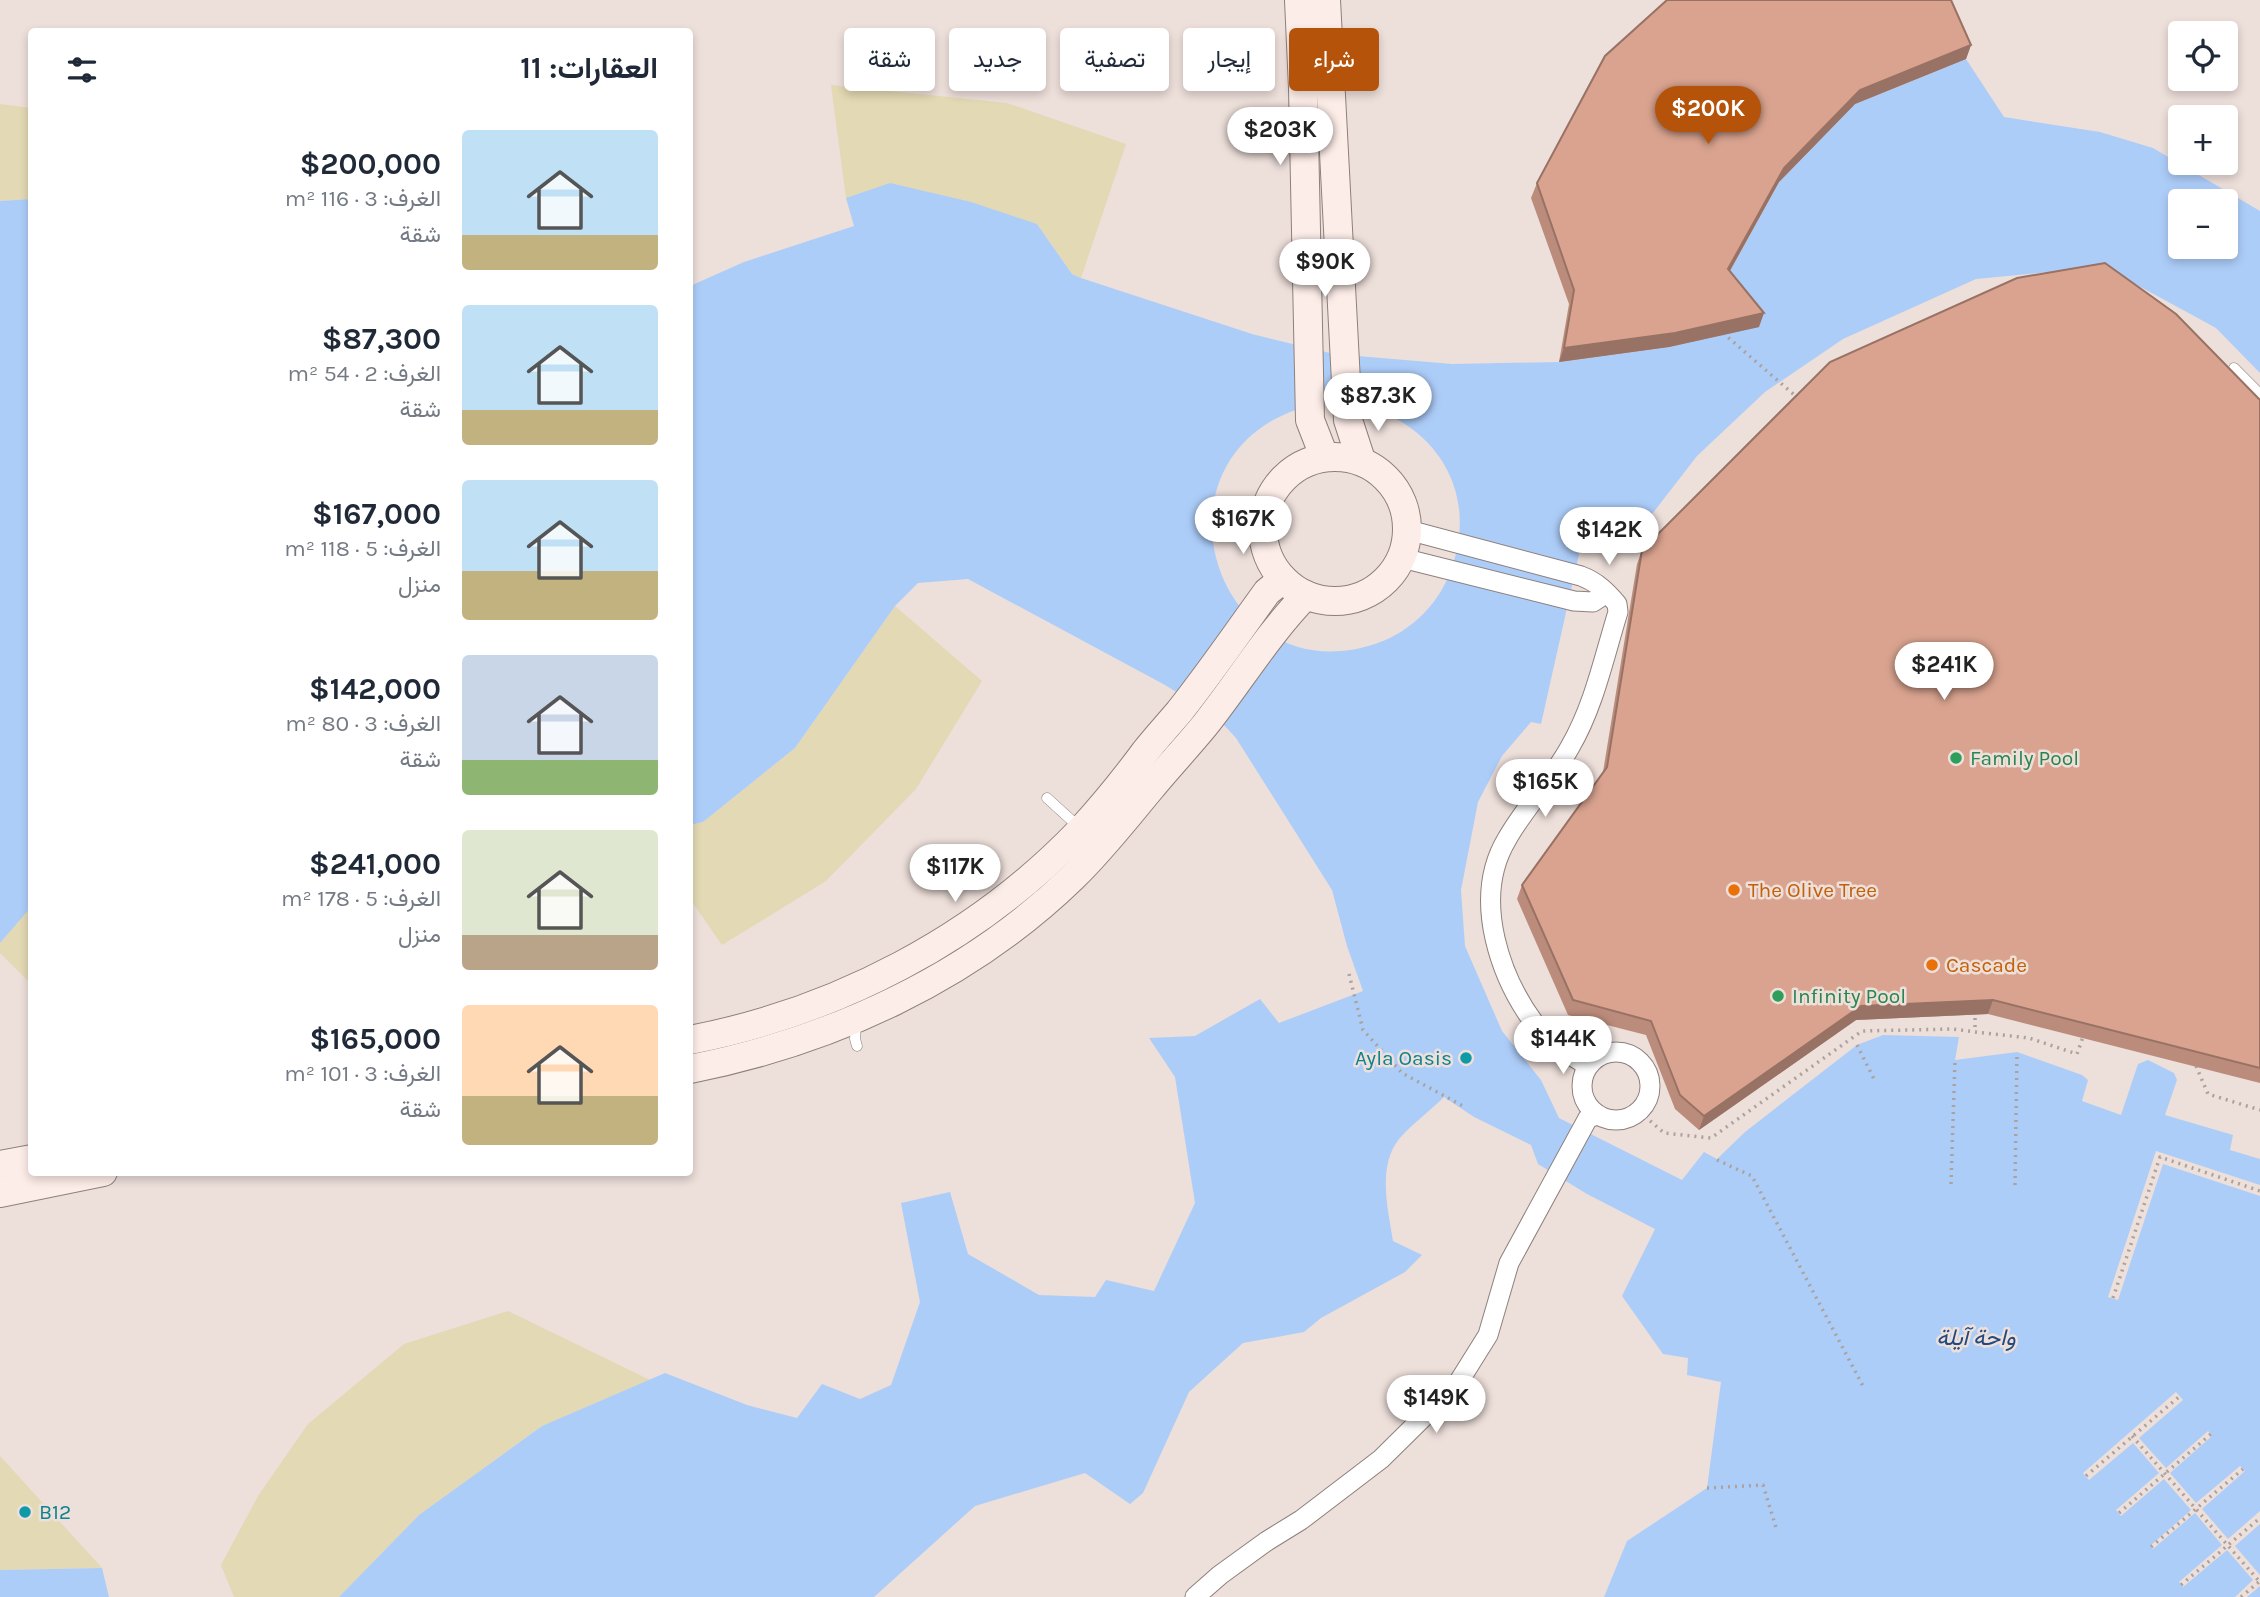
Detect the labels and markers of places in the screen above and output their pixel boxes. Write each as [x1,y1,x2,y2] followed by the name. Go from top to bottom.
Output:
[1659,86,1757,146] pin: $200K
[1231,108,1329,167] pin: $203K
[1284,240,1366,299] pin: $90K
[1321,374,1435,433] pin: $87.3K
[1194,496,1292,556] pin: $167K
[1560,508,1658,567] pin: $142K
[1895,642,1993,702] pin: $241K
[1970,746,2079,770] place label: Family Pool
[1948,750,1964,766] marker: Family Pool
[1496,760,1594,819] pin: $165K
[906,844,1004,904] pin: $117K
[1748,878,1877,902] place label: The Olive Tree
[1726,882,1742,898] marker: The Olive Tree
[1946,953,2027,977] place label: Cascade
[1924,957,1940,973] marker: Cascade
[1792,984,1906,1008] place label: Infinity Pool
[1770,988,1786,1004] marker: Infinity Pool
[1514,1016,1612,1076] pin: $144K
[1355,1046,1452,1070] place label: Ayla Oasis
[1458,1050,1474,1066] marker: Ayla Oasis
[1387,1376,1485,1435] pin: $149K
[39,1500,71,1524] place label: B12
[17,1504,33,1520] marker: B12

